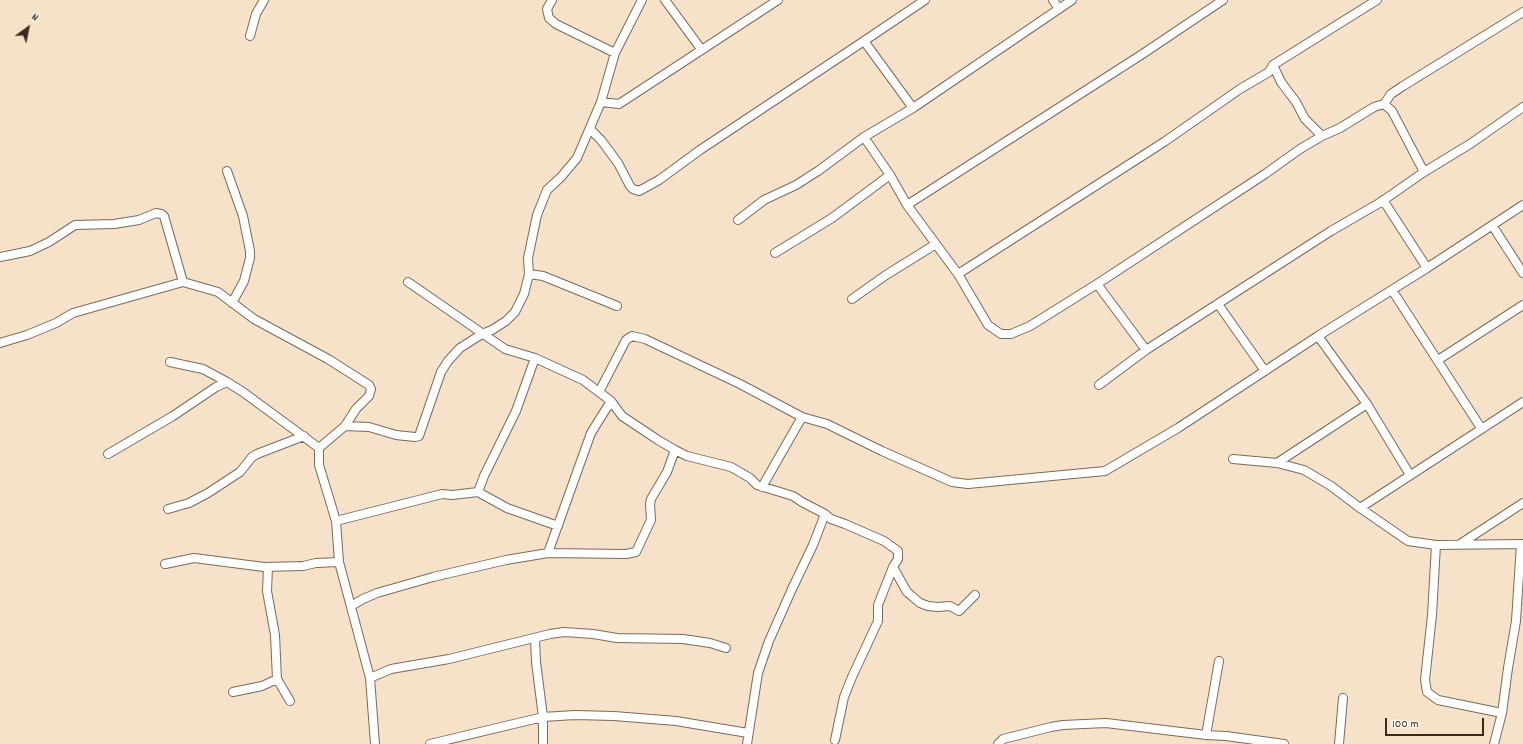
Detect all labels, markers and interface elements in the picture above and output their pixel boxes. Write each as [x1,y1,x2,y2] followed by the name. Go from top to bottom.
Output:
[8,8,48,48] north arrow
[28,10,41,26] text: N
[1387,710,1486,736] scale bar
[1392,716,1419,733] text: 100 m

